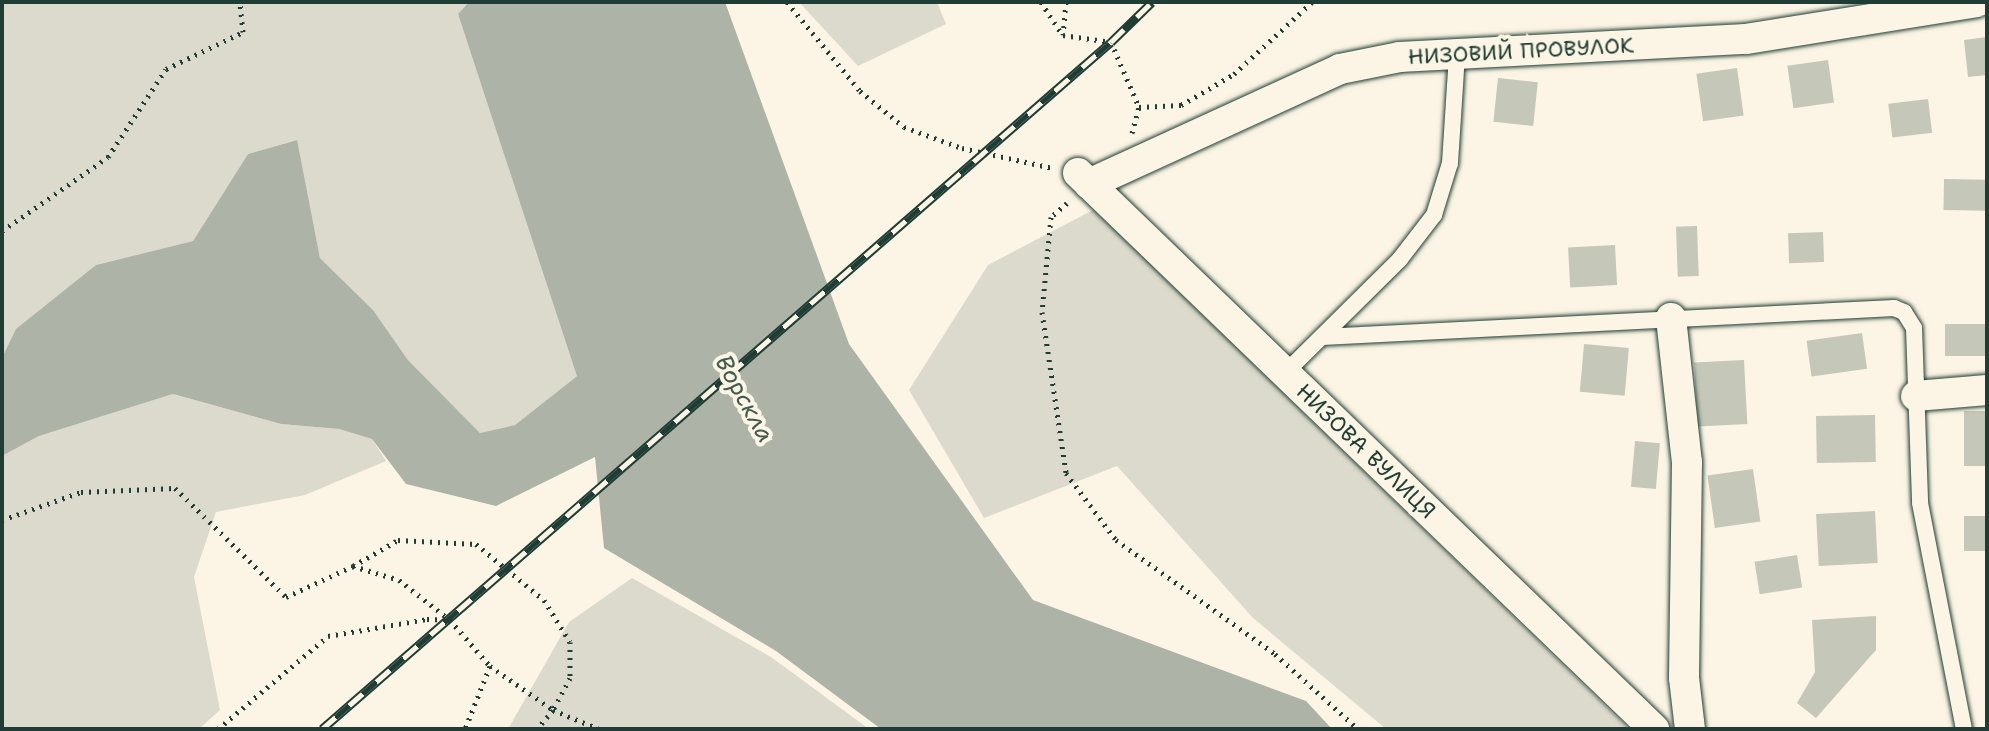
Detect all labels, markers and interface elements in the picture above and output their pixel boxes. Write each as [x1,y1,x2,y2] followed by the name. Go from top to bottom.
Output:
[1407,32,1635,70] street label: НИЗОВИЙ ПРОВУЛОК
[708,350,780,448] water label: Ворскла
[1291,378,1441,524] street label: НИЗОВА ВУЛИЦЯ

